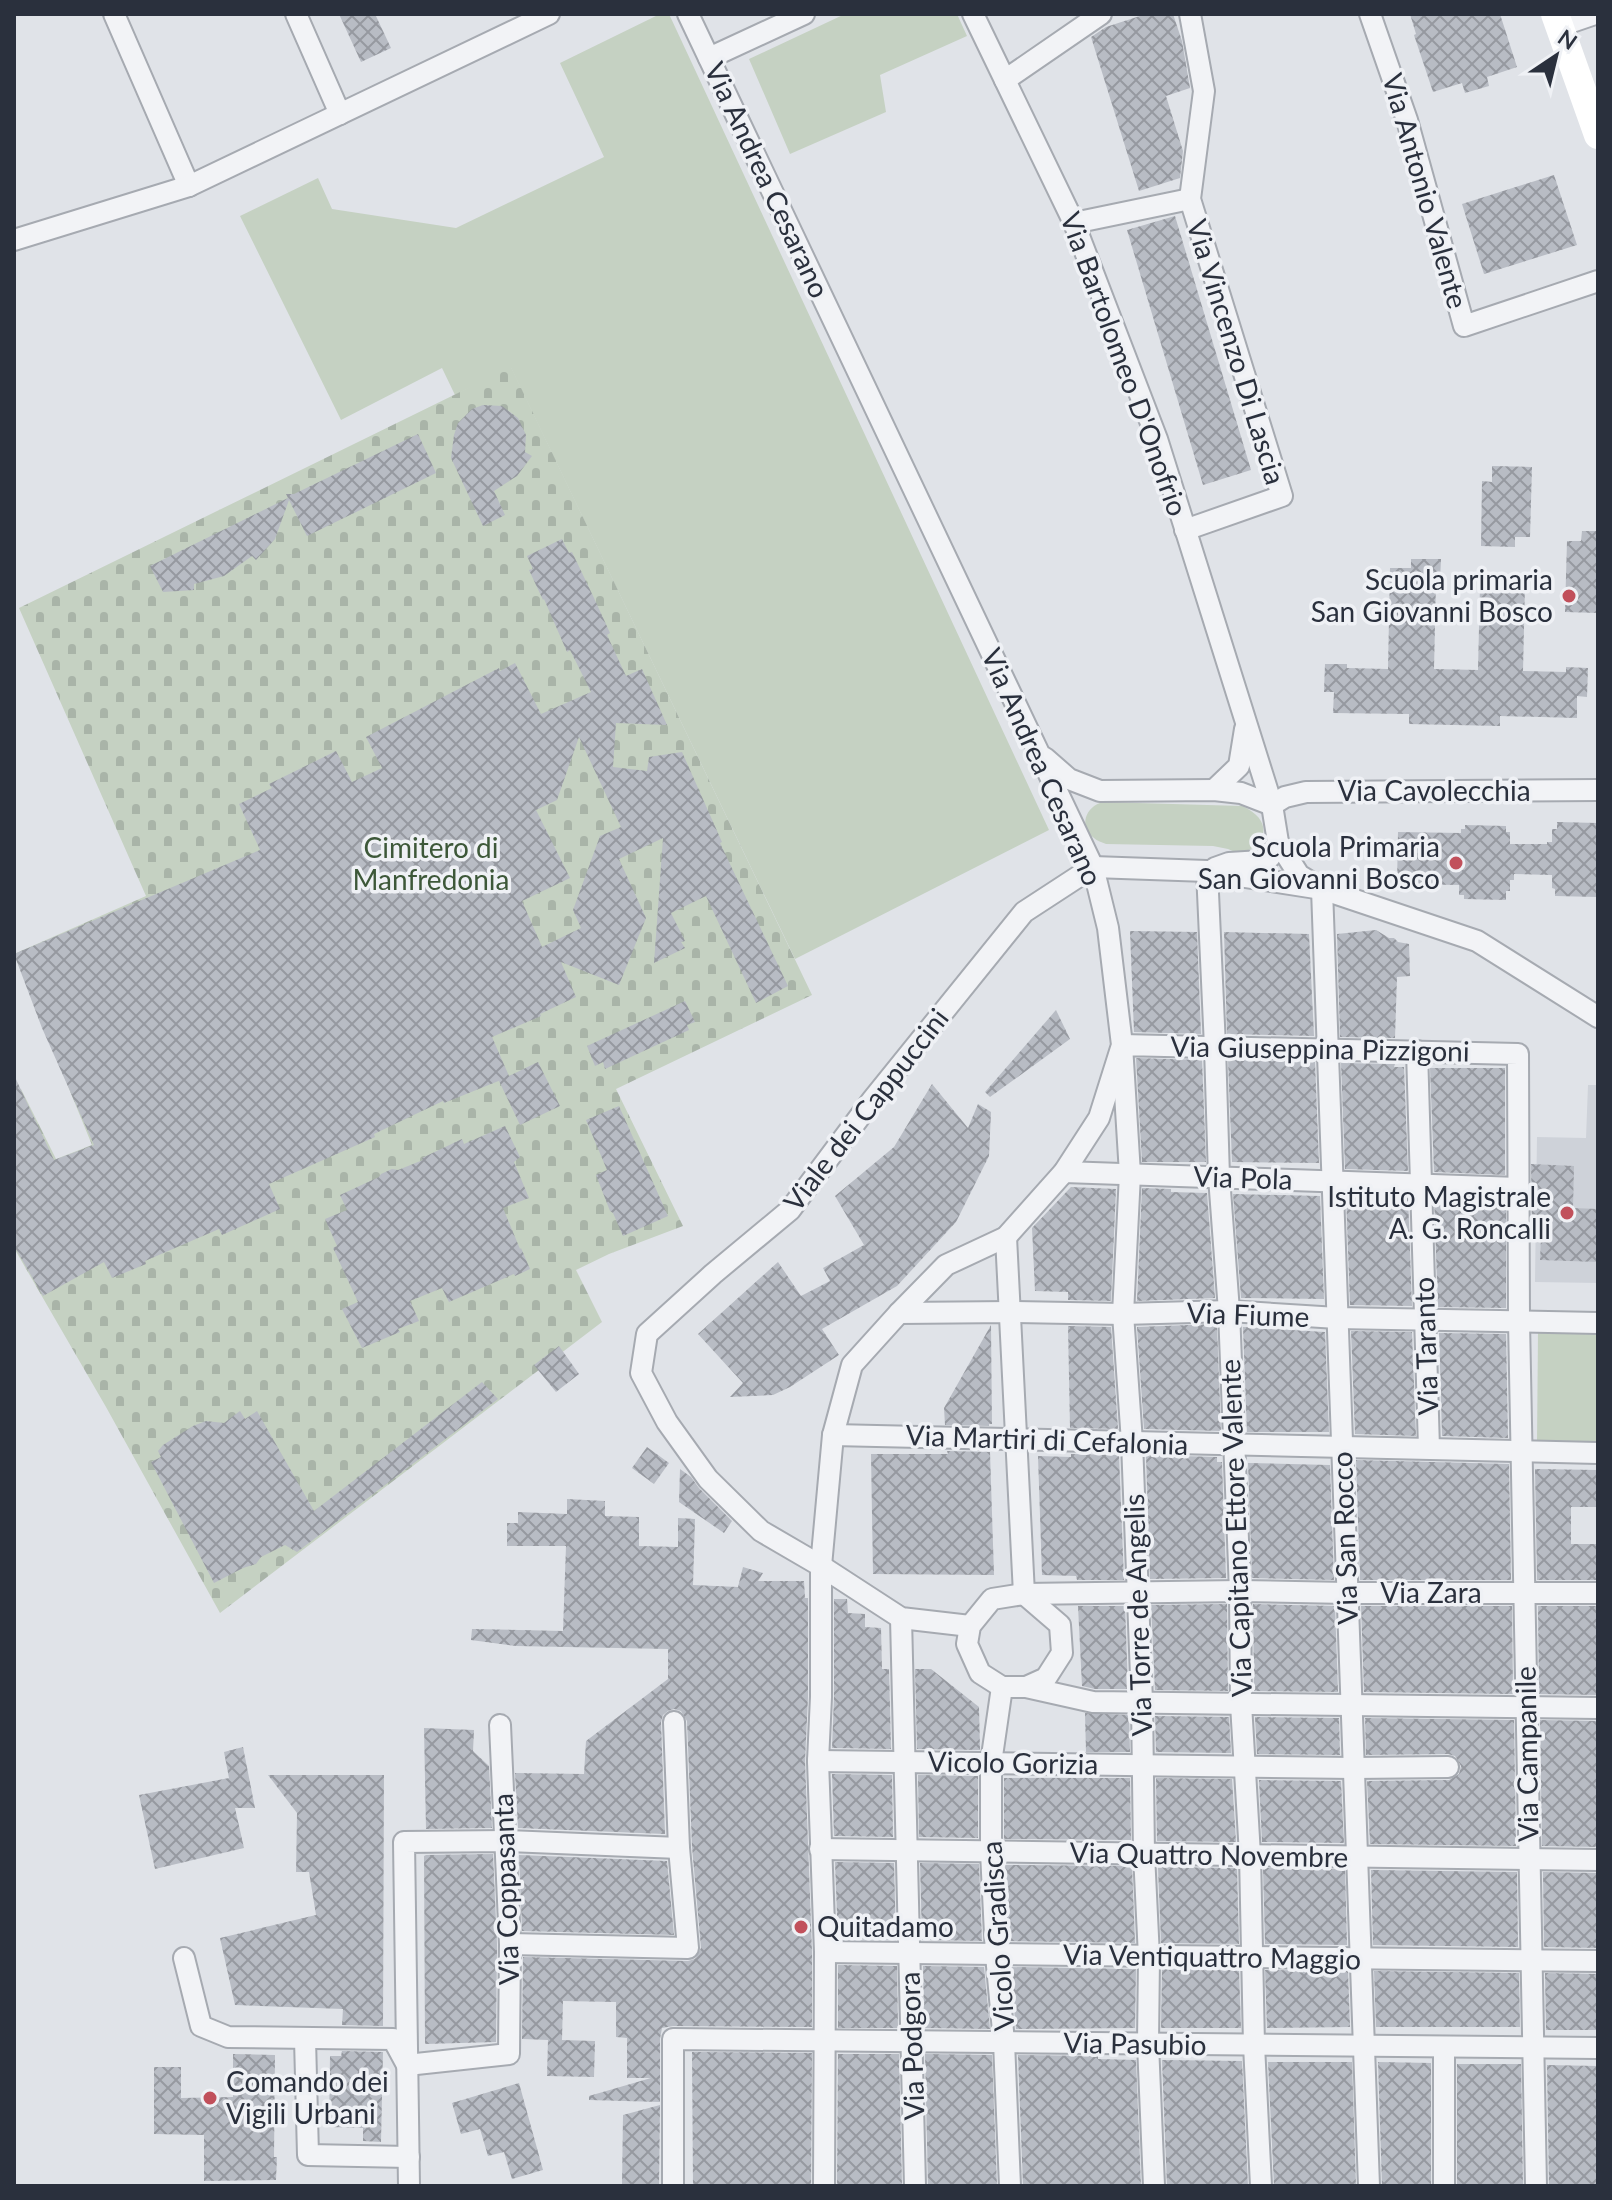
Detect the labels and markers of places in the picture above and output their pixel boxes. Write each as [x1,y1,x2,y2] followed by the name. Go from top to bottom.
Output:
[1311,562,1553,628] place label: Scuola primaria San Giovanni Bosco
[1560,587,1578,605] marker: Scuola primaria San Giovanni Bosco
[1198,829,1440,895] place label: Scuola Primaria San Giovanni Bosco
[1447,854,1465,872] marker: Scuola Primaria San Giovanni Bosco
[1327,1179,1551,1245] place label: Istituto Magistrale A. G. Roncalli
[1558,1204,1576,1222] marker: Istituto Magistrale A. G. Roncalli
[817,1909,954,1943] place label: Quitadamo
[792,1918,810,1936] marker: Quitadamo
[226,2064,389,2130] place label: Comando dei Vigili Urbani
[201,2089,219,2107] marker: Comando dei Vigili Urbani

